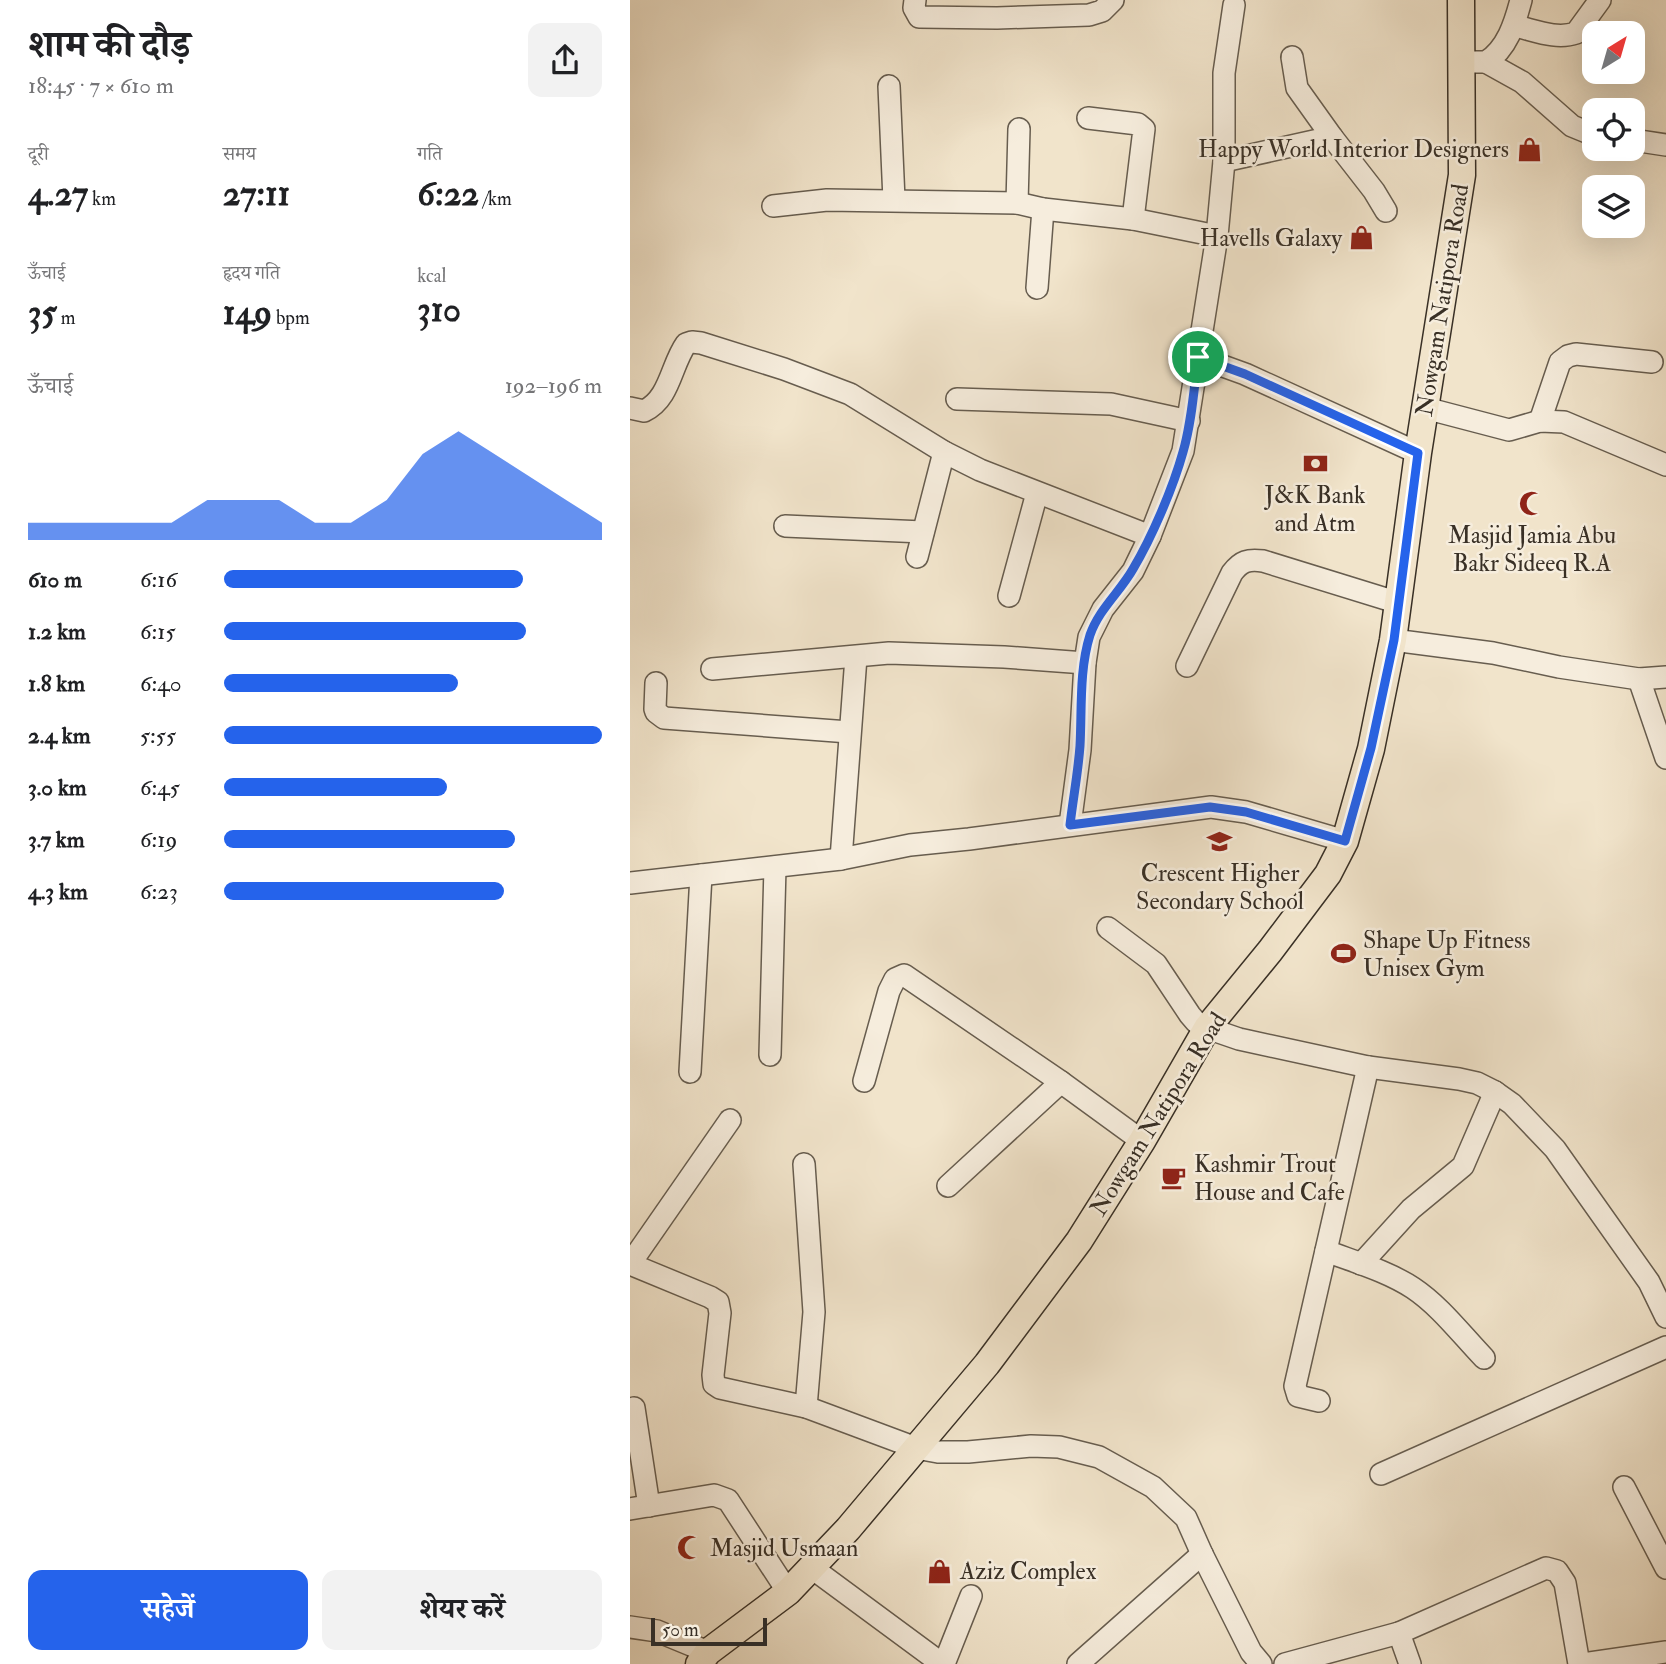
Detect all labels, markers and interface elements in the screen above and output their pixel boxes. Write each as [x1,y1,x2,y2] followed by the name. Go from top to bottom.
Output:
[28,21,190,69] text: शाम की दौड़
[1582,21,1645,84] north arrow
[1582,21,1645,238] map controls
[528,23,602,97] button: share
[28,71,174,100] text: 18:45 · 7 × 610 m
[1582,98,1645,161] button: locate
[1198,134,1509,165] place label: Happy World Interior Designers
[1515,135,1543,163] shop icon: Happy World Interior Designers
[28,142,49,166] text: दूरी
[223,142,256,166] text: समय
[417,142,442,166] text: गति
[28,172,88,216] text: 4.27
[223,172,290,216] text: 27:11
[417,172,479,216] text: 6:22
[1582,175,1645,238] button: layers
[1409,181,1476,418] street label: Nowgam Natipora Road
[88,187,116,211] text: km
[479,187,512,211] text: /km
[1200,223,1342,254] place label: Havells Galaxy
[1348,224,1376,252] shop icon: Havells Galaxy
[28,261,65,285] text: ऊँचाई
[223,261,280,285] text: हृदय गति
[417,264,446,288] text: kcal
[417,288,461,332] text: 310
[28,291,57,335] text: 35
[223,291,272,335] text: 149
[57,306,76,330] text: m
[272,306,310,330] text: bpm
[1168,327,1228,387] pin
[1179,338,1217,376] icon: arrive
[28,371,73,400] text: ऊँचाई
[505,371,602,400] text: 192–196 m
[1301,450,1329,478] bank icon: J&K Bank and Atm
[1263,480,1366,539] place label: J&K Bank and Atm
[1518,490,1546,518] mosque icon: Masjid Jamia Abu Bakr Sideeq R.A
[1448,520,1616,579] place label: Masjid Jamia Abu Bakr Sideeq R.A
[28,565,82,594] text: 610 m
[140,565,177,594] text: 6:16
[28,617,86,646] text: 1.2 km
[140,617,176,646] text: 6:15
[28,669,85,698] text: 1.8 km
[140,669,181,698] text: 6:40
[28,721,91,750] text: 2.4 km
[140,721,176,750] text: 5:55
[28,773,87,802] text: 3.0 km
[140,773,180,802] text: 6:45
[28,825,85,854] text: 3.7 km
[140,825,177,854] text: 6:19
[1206,828,1234,856] school or university icon: Crescent Higher Secondary School
[1136,858,1304,917] place label: Crescent Higher Secondary School
[28,877,88,906] text: 4.3 km
[140,877,178,906] text: 6:23
[1363,925,1531,984] place label: Shape Up Fitness Unisex Gym
[1329,940,1357,968] sports icon: Shape Up Fitness Unisex Gym
[1083,1006,1234,1222] street label: Nowgam Natipora Road
[1194,1149,1345,1208] place label: Kashmir Trout House and Cafe
[1160,1164,1188,1192] cafe icon: Kashmir Trout House and Cafe
[710,1533,858,1564] place label: Masjid Usmaan
[676,1534,704,1562] mosque icon: Masjid Usmaan
[959,1556,1097,1587] place label: Aziz Complex
[926,1557,954,1585] shop icon: Aziz Complex
[28,1570,308,1650] button: सहेजें
[322,1570,602,1650] button: शेयर करें
[651,1615,766,1647] scale bar
[662,1618,699,1642] text: 50 m

